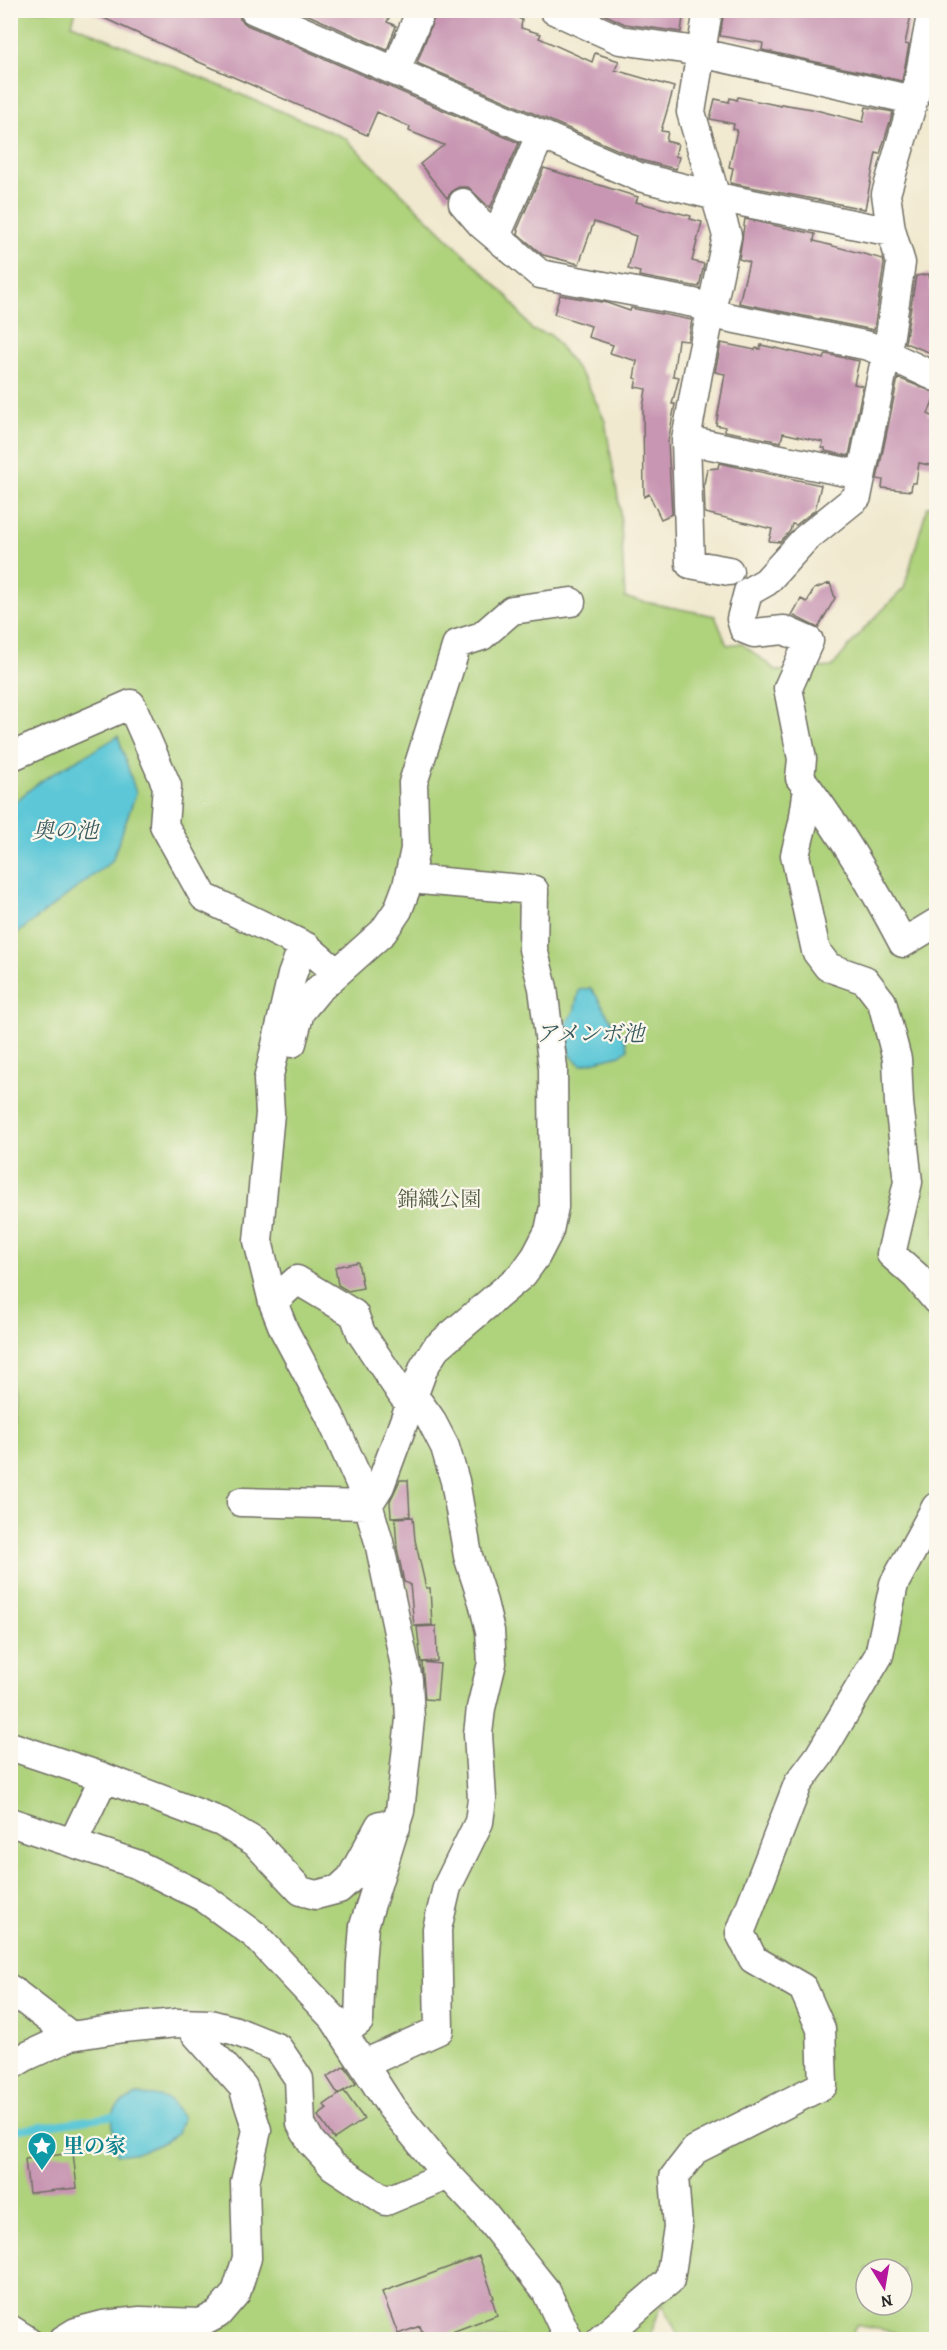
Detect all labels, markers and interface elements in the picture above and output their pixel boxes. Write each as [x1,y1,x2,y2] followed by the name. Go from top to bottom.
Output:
[32,816,101,846] water label: 奥の池
[536,1019,647,1049] water label: アメンボ池
[397,1185,481,1213] park label: 錦織公園
[26,2130,58,2172] place icon: 里の家
[63,2132,126,2160] place label: 里の家
[854,2257,914,2317] north arrow
[879,2289,894,2313] text: N

